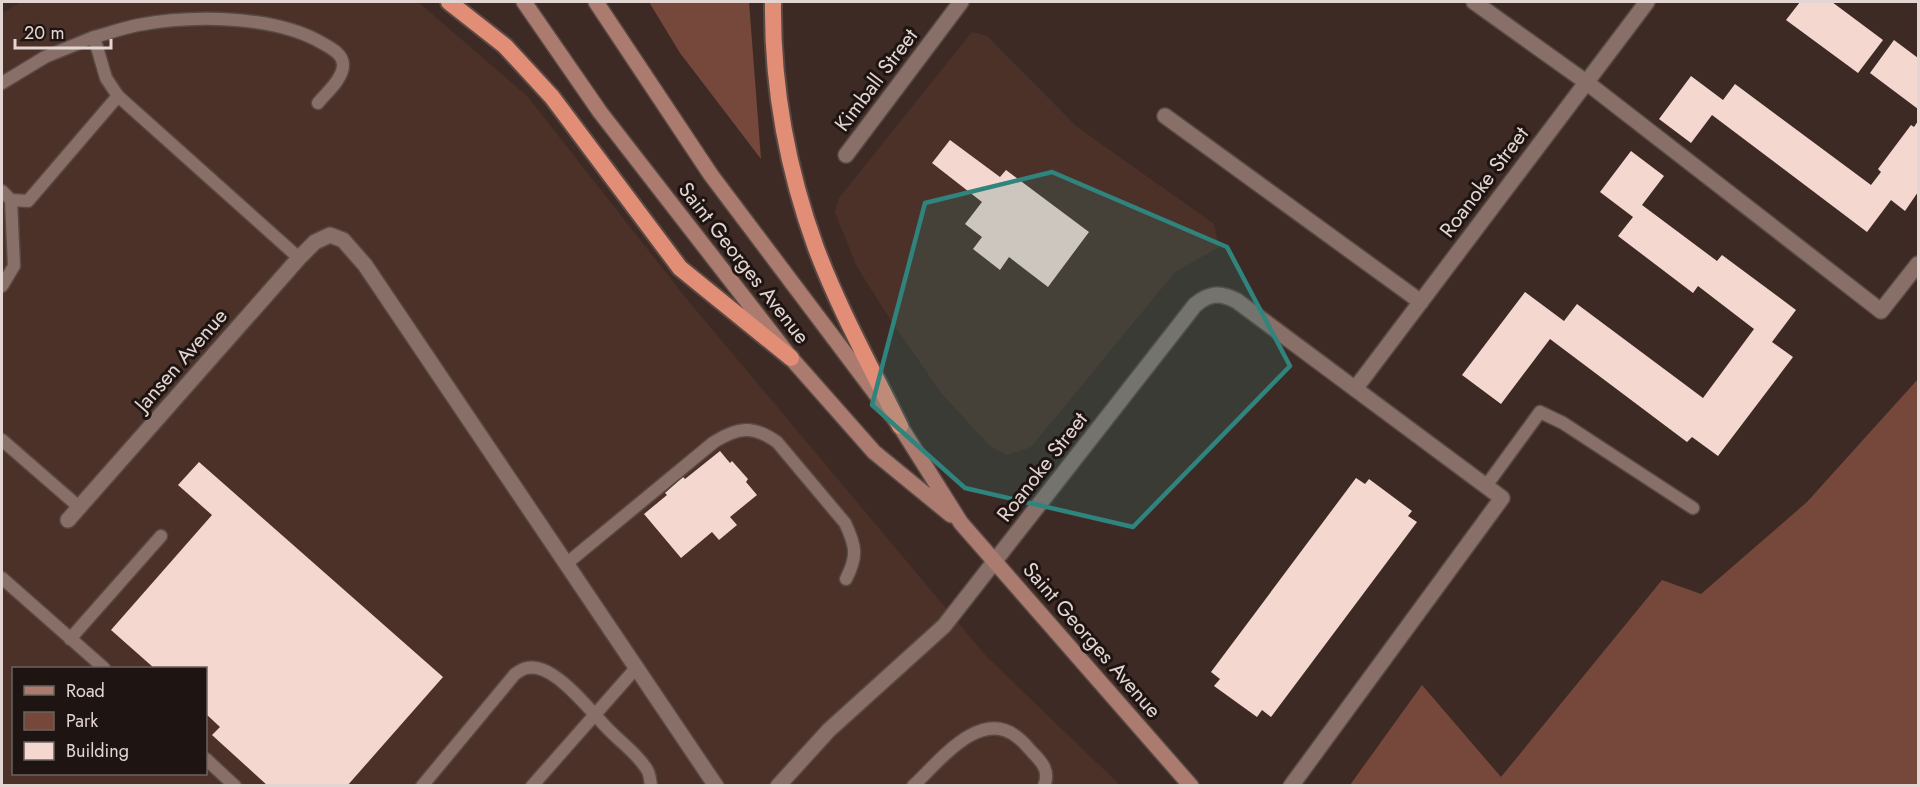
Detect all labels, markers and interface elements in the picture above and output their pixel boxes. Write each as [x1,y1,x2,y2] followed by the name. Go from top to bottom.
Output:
[15,12,111,50] scale bar
[24,20,64,46] text: 20 m
[827,22,925,138] street label: Kimball Street
[1432,120,1536,244] street label: Roanoke Street
[671,176,817,350] street label: Saint Georges Avenue
[126,302,234,420] street label: Jansen Avenue
[990,406,1094,528] street label: Roanoke Street
[1016,556,1168,725] street label: Saint Georges Avenue
[12,667,207,775] legend
[66,678,105,704] text: Road
[66,708,98,734] text: Park
[66,738,129,764] text: Building

